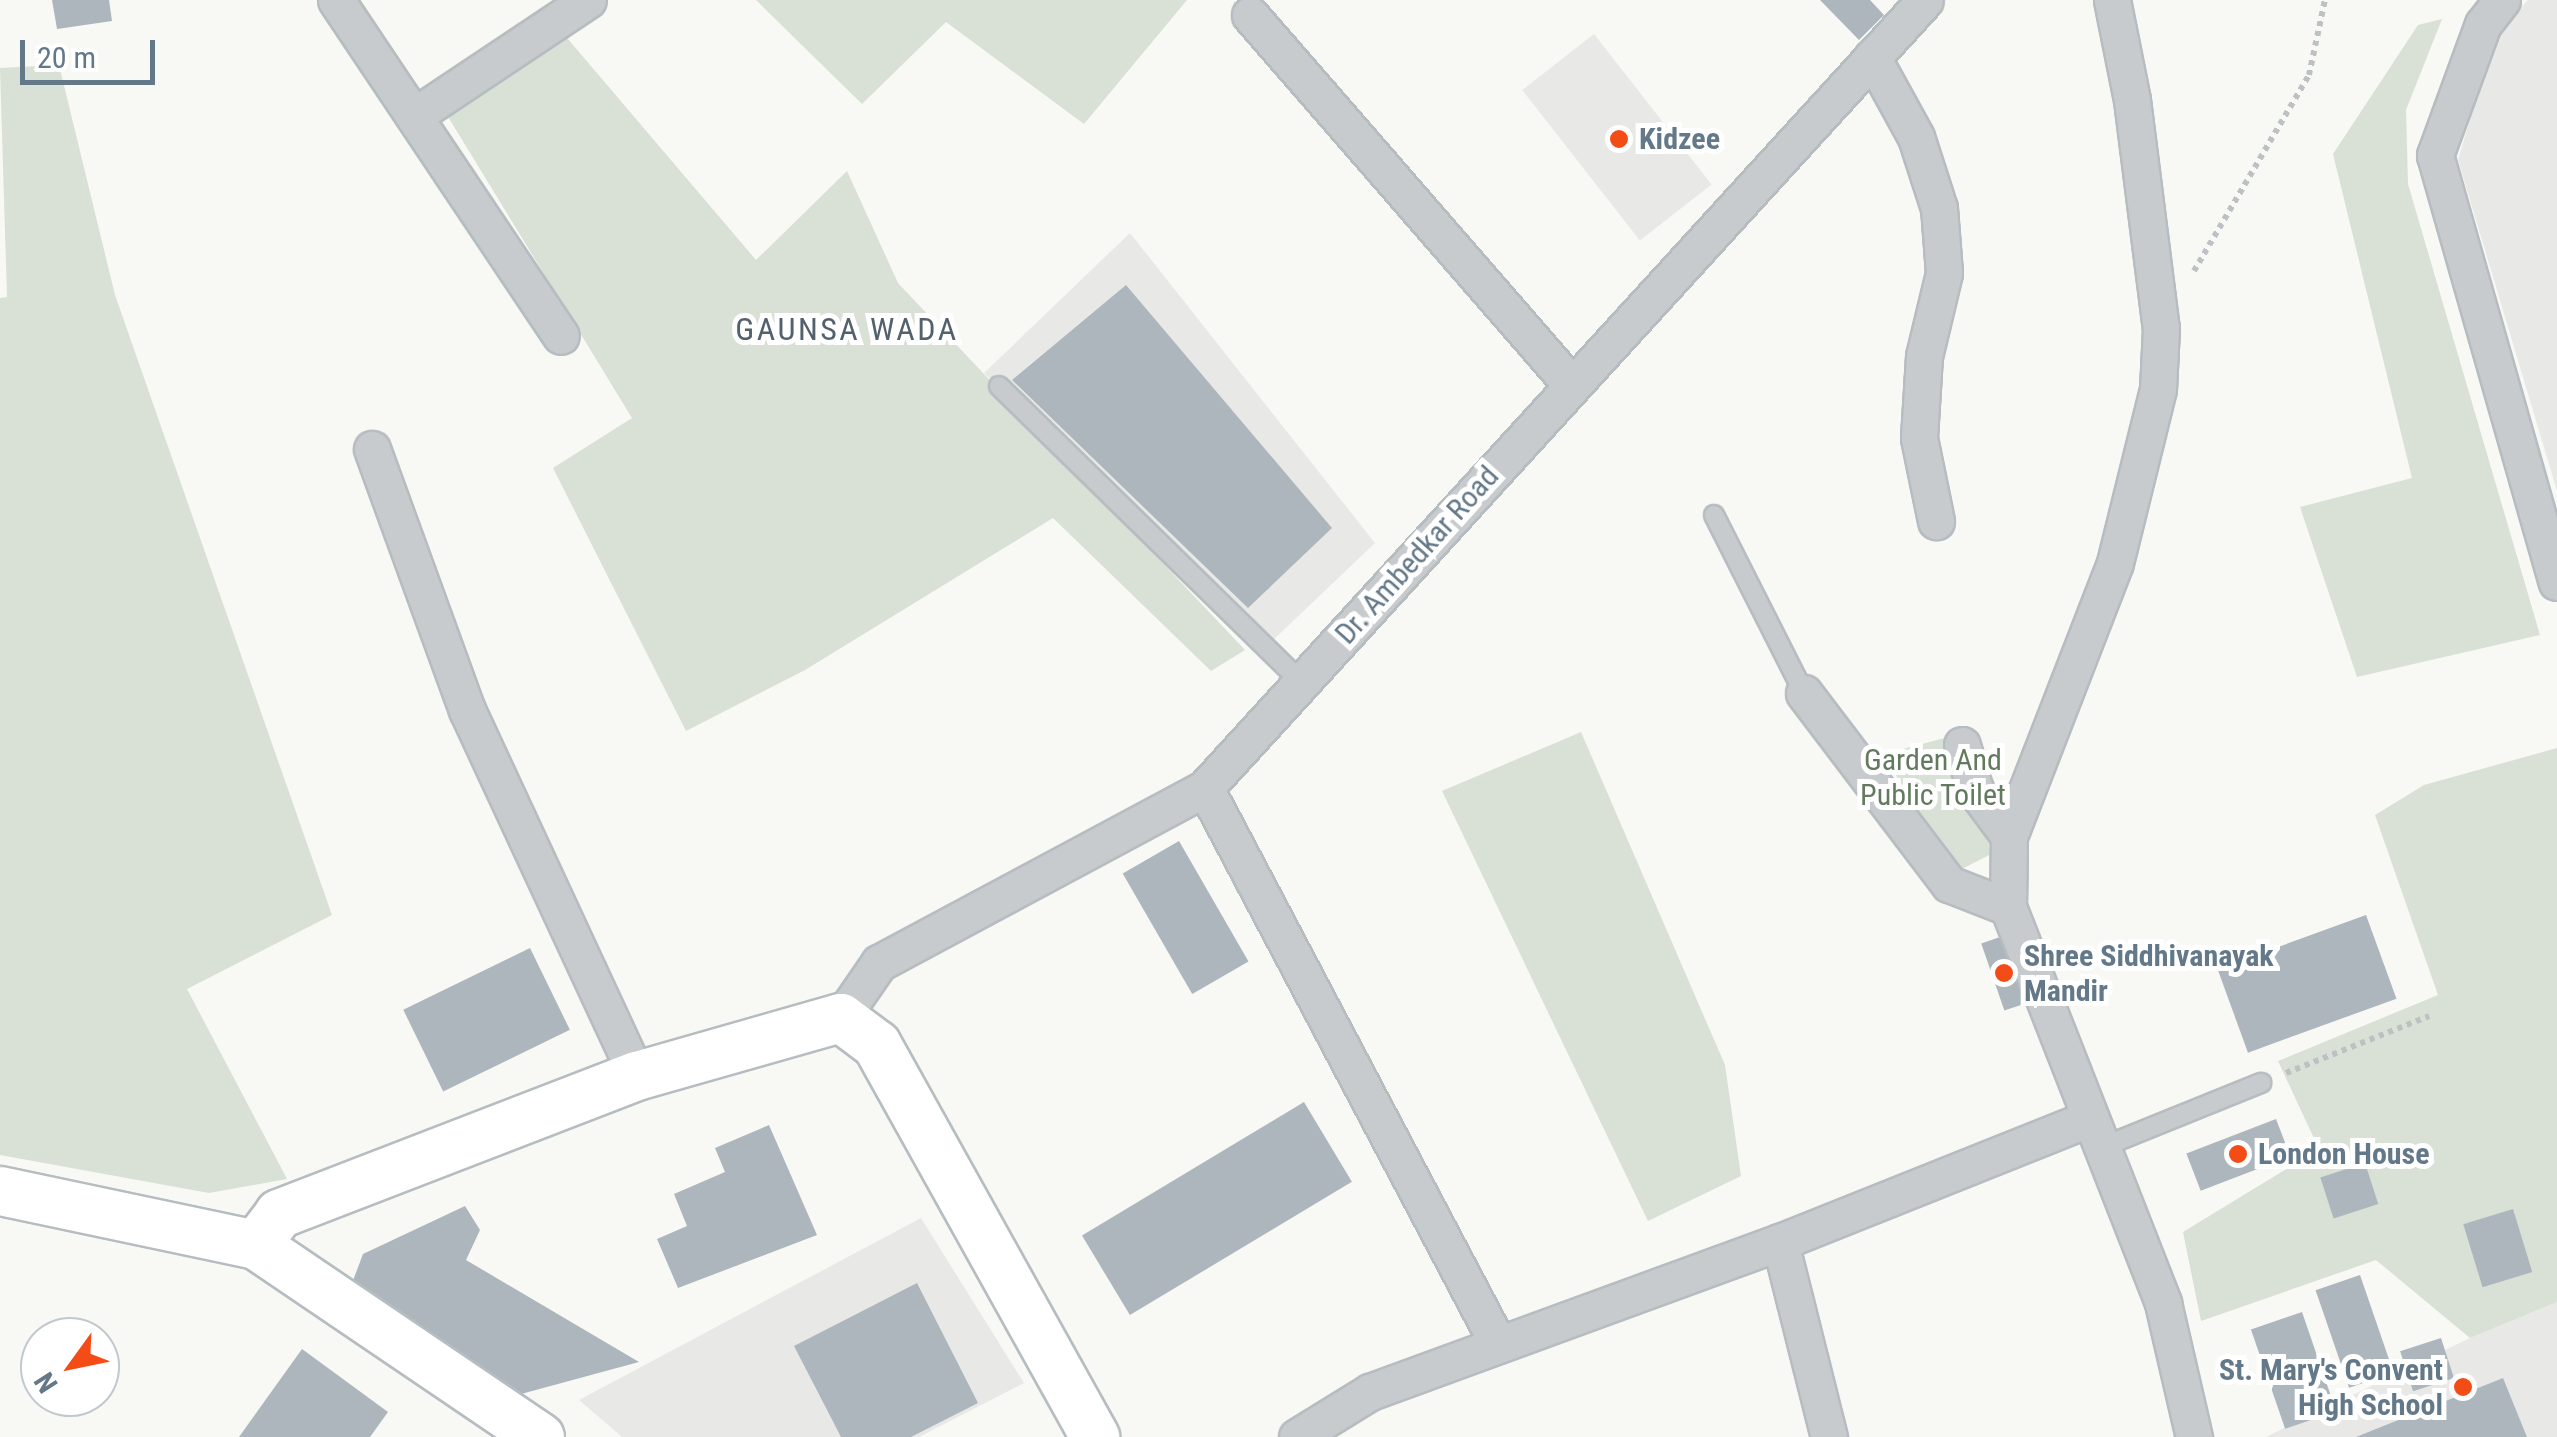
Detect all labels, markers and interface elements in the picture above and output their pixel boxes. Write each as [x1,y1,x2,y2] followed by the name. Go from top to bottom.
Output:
[25,20,160,82] scale bar
[37,40,96,75] text: 20 m
[1639,121,1720,157] place label: Kidzee
[1608,128,1630,150] marker: Kidzee
[735,310,959,348] district label: GAUNSA WADA
[1328,459,1506,651] street label: Dr. Ambedkar Road
[1860,742,2006,812] park label: Garden And Public Toilet
[2024,938,2274,1008] place label: Shree Siddhivanayak Mandir
[1993,962,2015,984] marker: Shree Siddhivanayak Mandir
[2258,1136,2430,1172] place label: London House
[2227,1143,2249,1165] marker: London House
[20,1317,120,1417] north arrow
[2219,1352,2443,1422] place label: St. Mary's Convent High School
[28,1366,65,1399] text: N
[2452,1376,2474,1398] marker: St. Mary's Convent High School

